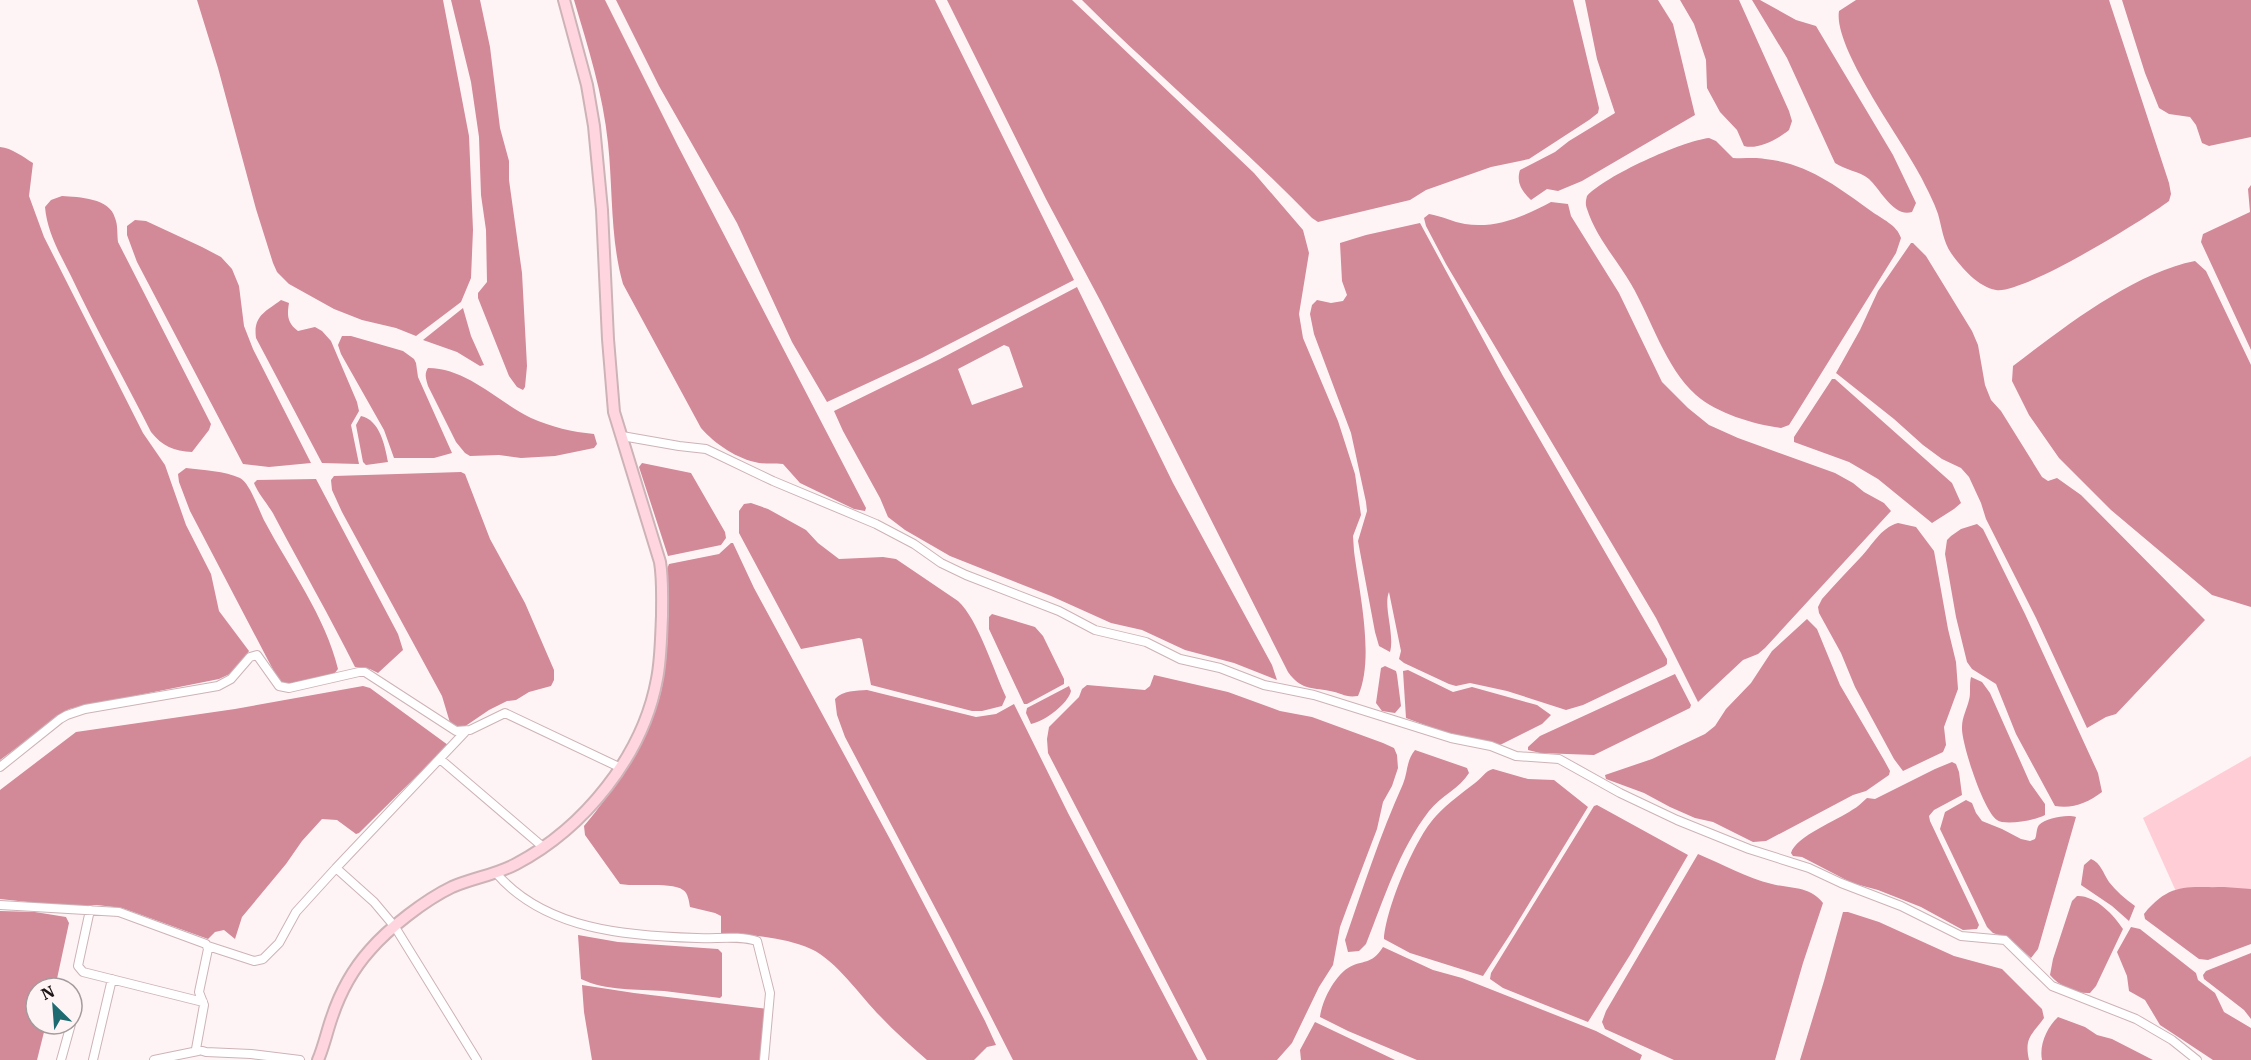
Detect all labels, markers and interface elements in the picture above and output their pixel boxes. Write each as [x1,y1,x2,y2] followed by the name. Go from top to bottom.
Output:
[24,976,84,1036] north arrow
[38,981,58,1004] text: N

